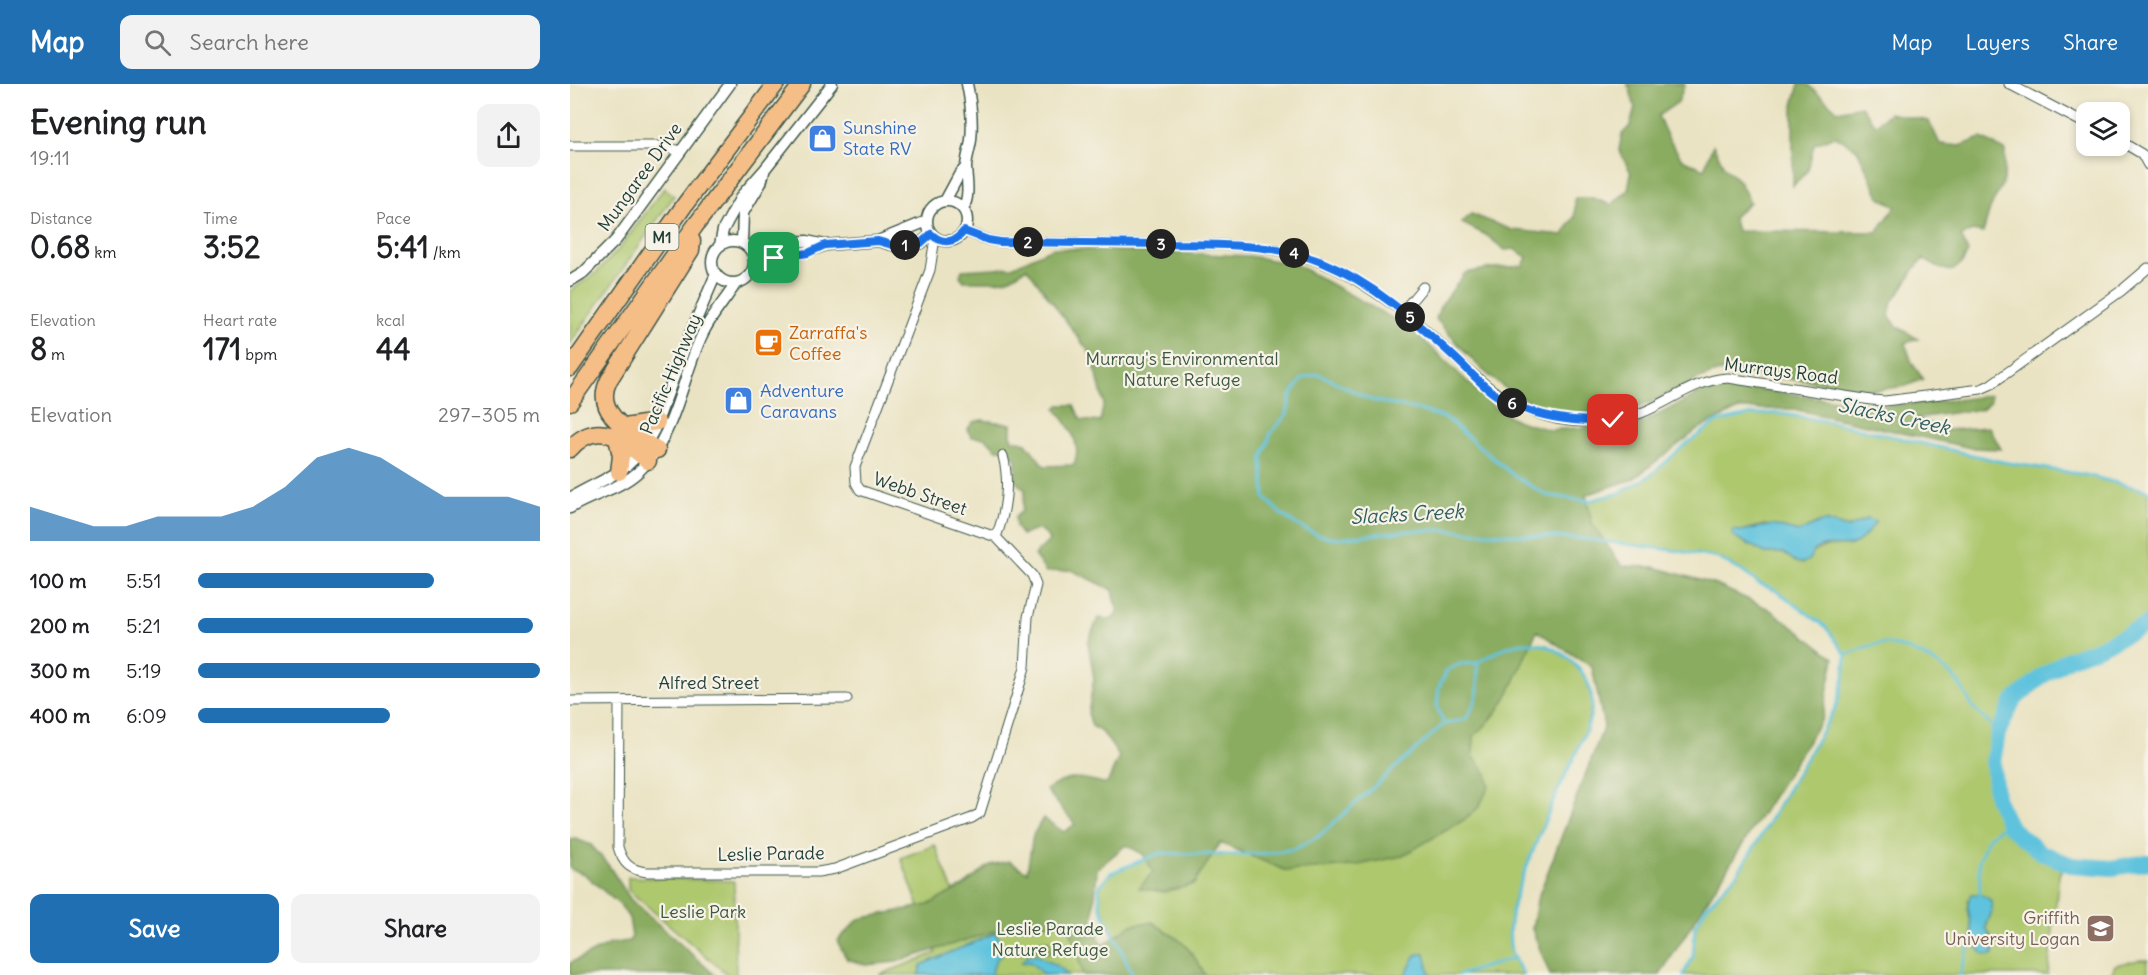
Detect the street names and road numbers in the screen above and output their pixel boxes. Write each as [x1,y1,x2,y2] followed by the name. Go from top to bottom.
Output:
[592,118,687,236] street label: Mungaree Drive
[646,224,679,250] road number: M1
[635,310,706,438] street label: Pacific Highway
[1723,352,1840,389] street label: Murrays Road
[870,467,970,520] street label: Webb Street
[659,671,759,694] street label: Alfred Street
[717,841,825,866] street label: Leslie Parade

